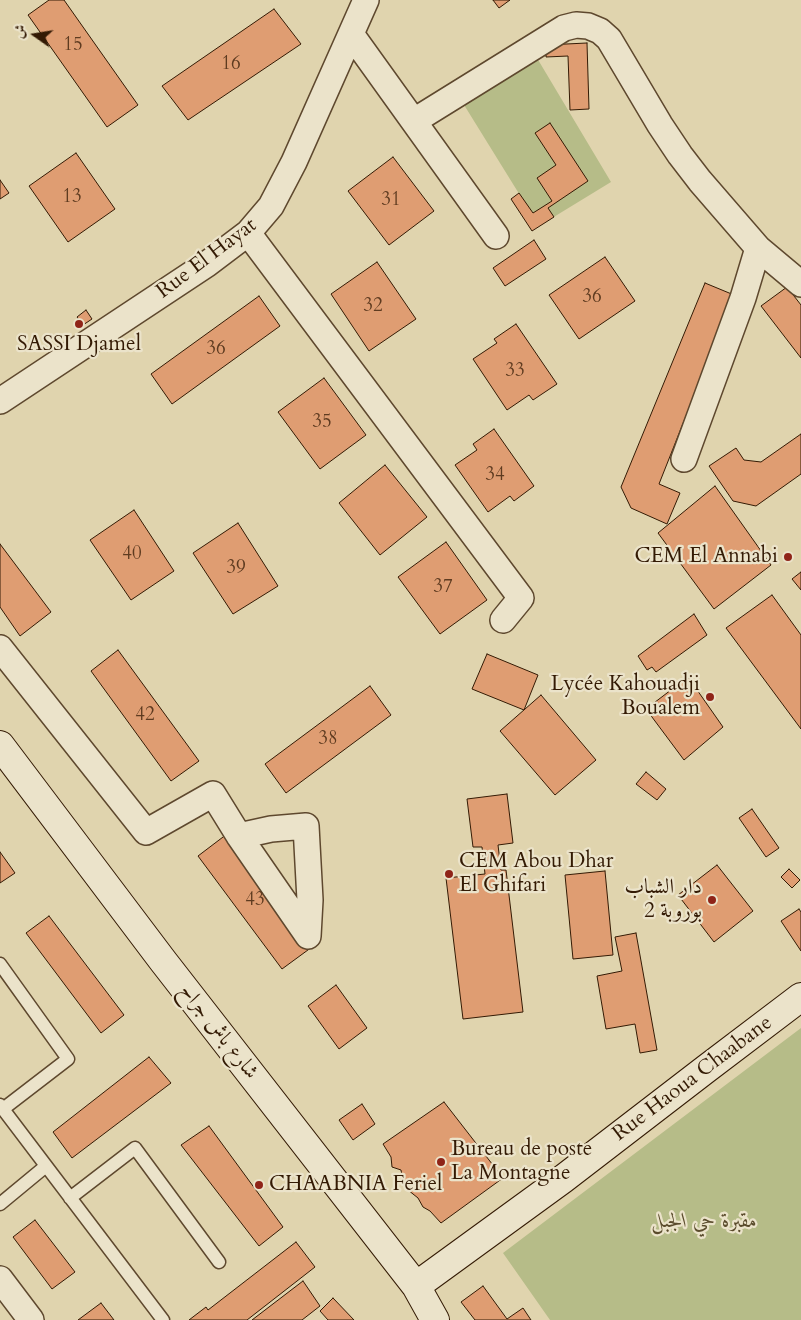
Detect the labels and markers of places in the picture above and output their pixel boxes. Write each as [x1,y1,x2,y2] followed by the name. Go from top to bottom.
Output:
[73,318,85,330] marker: SASSI Djamel
[17,332,141,358] place label: SASSI Djamel
[635,544,778,570] place label: CEM El Annabi
[782,551,794,563] marker: CEM El Annabi
[551,672,700,722] place label: Lycée Kahouadji Boualem
[704,691,716,703] marker: Lycée Kahouadji Boualem
[459,849,613,899] place label: CEM Abou Dhar El Ghifari
[443,868,455,880] marker: CEM Abou Dhar El Ghifari
[624,875,702,925] place label: دار الشباب بوروبة 2
[706,894,718,906] marker: دار الشباب بوروبة 2
[451,1137,592,1187] place label: Bureau de poste La Montagne
[435,1156,447,1168] marker: Bureau de poste La Montagne
[269,1172,442,1198] place label: CHAABNIA Feriel
[253,1179,265,1191] marker: CHAABNIA Feriel

